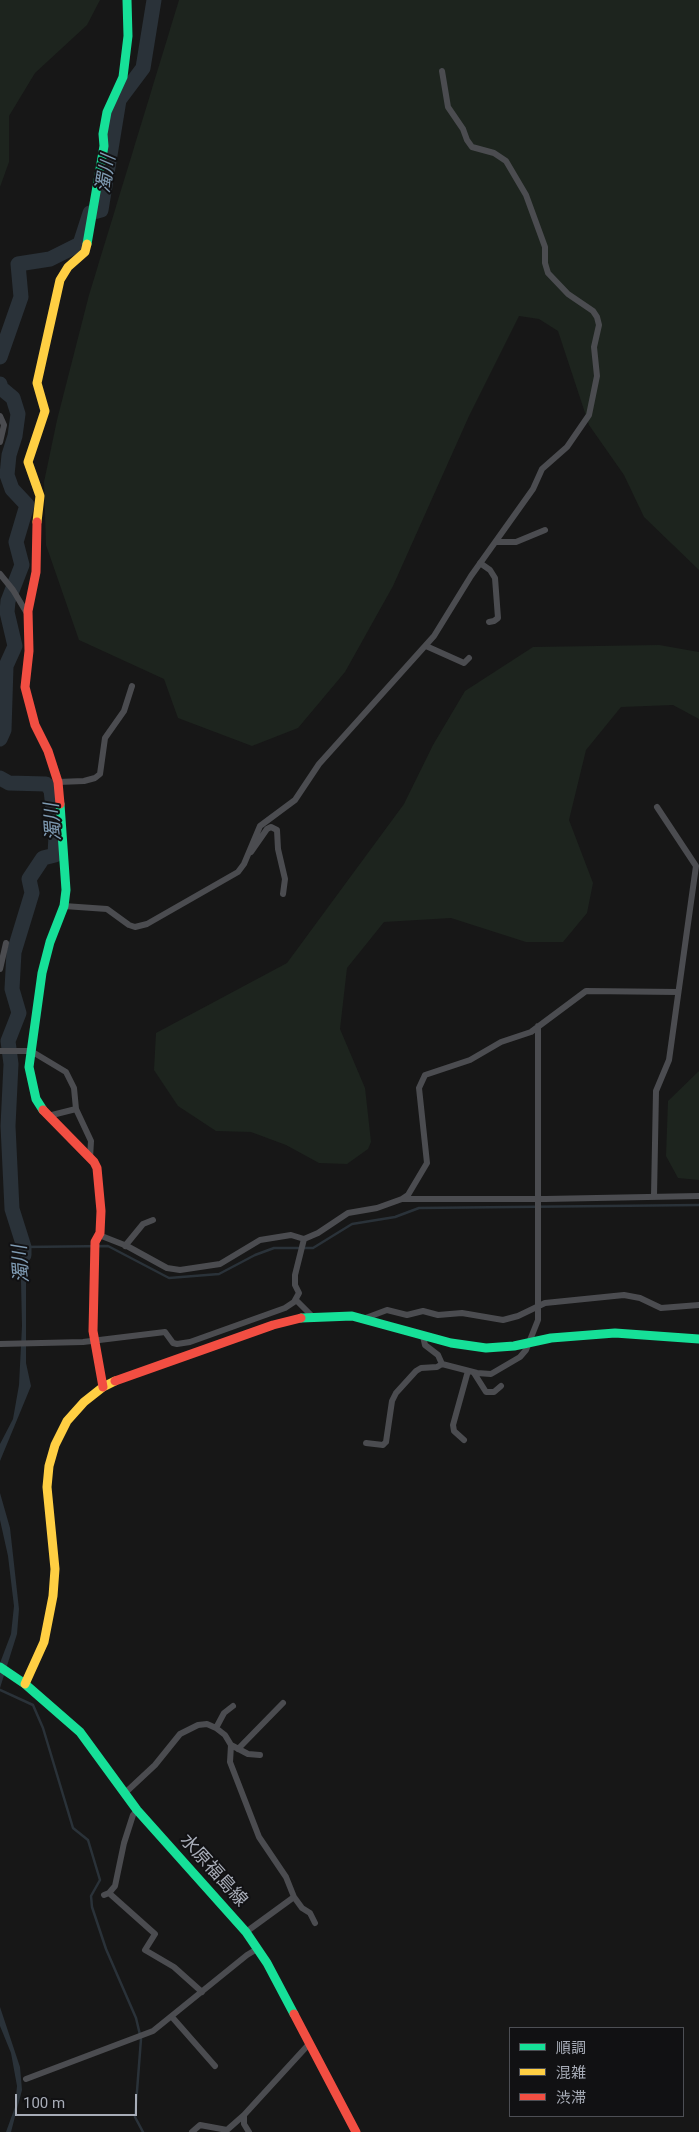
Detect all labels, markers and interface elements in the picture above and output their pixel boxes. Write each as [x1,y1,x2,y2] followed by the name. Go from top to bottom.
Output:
[93,153,121,195] water label: 濁川
[41,802,67,842] water label: 濁川
[9,1244,35,1284] water label: 濁川
[175,1830,251,1912] street label: 水原福島線
[509,2027,684,2117] legend
[556,2039,586,2057] text: 順調
[556,2064,586,2082] text: 混雑
[18,2084,140,2116] scale bar
[556,2089,586,2107] text: 渋滞
[23,2094,65,2112] text: 100 m

